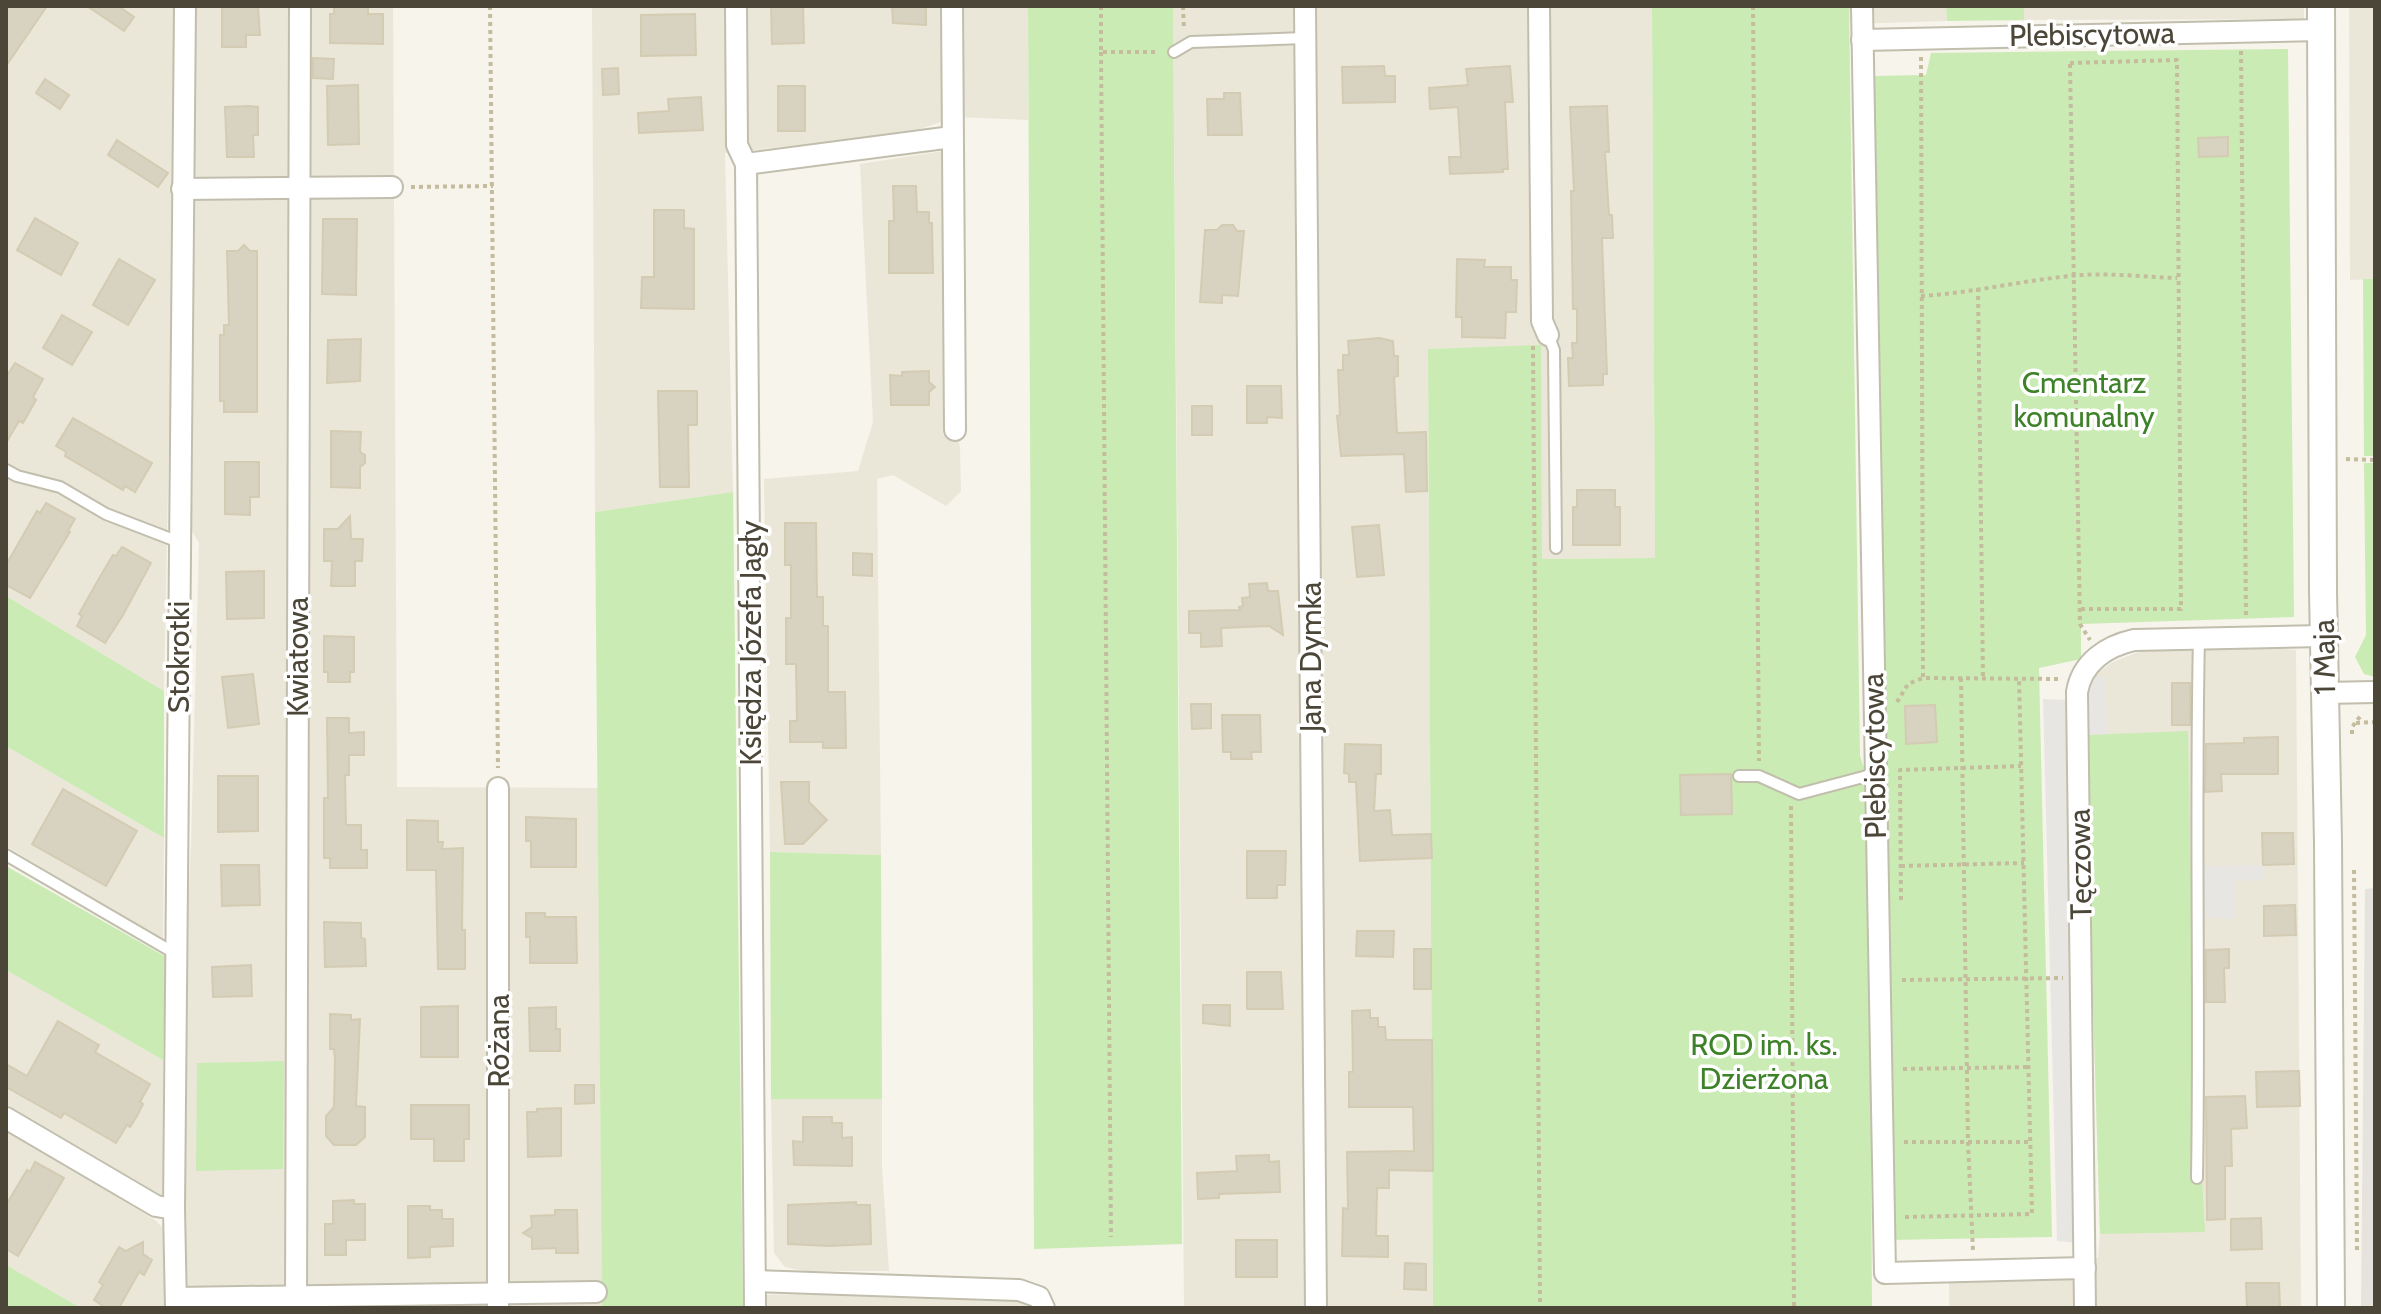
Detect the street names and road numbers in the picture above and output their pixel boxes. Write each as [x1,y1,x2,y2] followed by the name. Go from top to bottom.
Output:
[2009,14,2176,54] street label: Plebiscytowa
[732,520,769,766] street label: Księdza Józefa Jagły
[1292,581,1329,733] street label: Jana Dymka
[279,596,316,717] street label: Kwiatowa
[160,601,197,713] street label: Stokrotki
[2305,618,2343,695] street label: 1 Maja
[1854,672,1894,839] street label: Plebiscytowa
[2061,808,2099,920] street label: Tęczowa
[480,994,517,1088] street label: Różana

